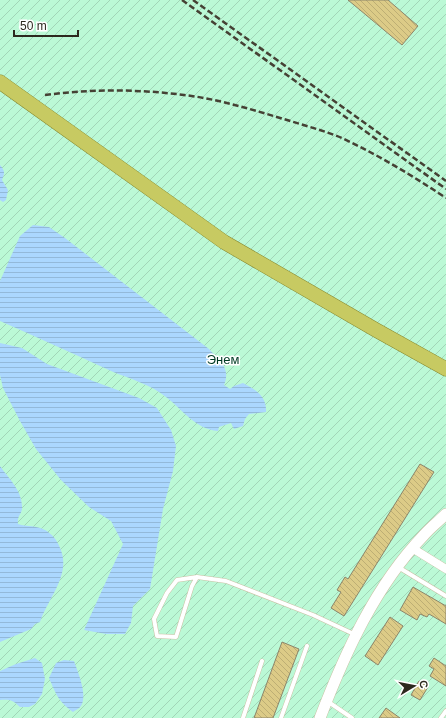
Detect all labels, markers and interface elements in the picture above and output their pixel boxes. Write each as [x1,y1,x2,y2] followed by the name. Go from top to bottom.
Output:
[14,12,78,38] scale bar
[20,19,47,33] text: 50 m
[207,352,239,367] park label: Энем
[394,666,434,706] north arrow
[417,679,430,689] text: С

